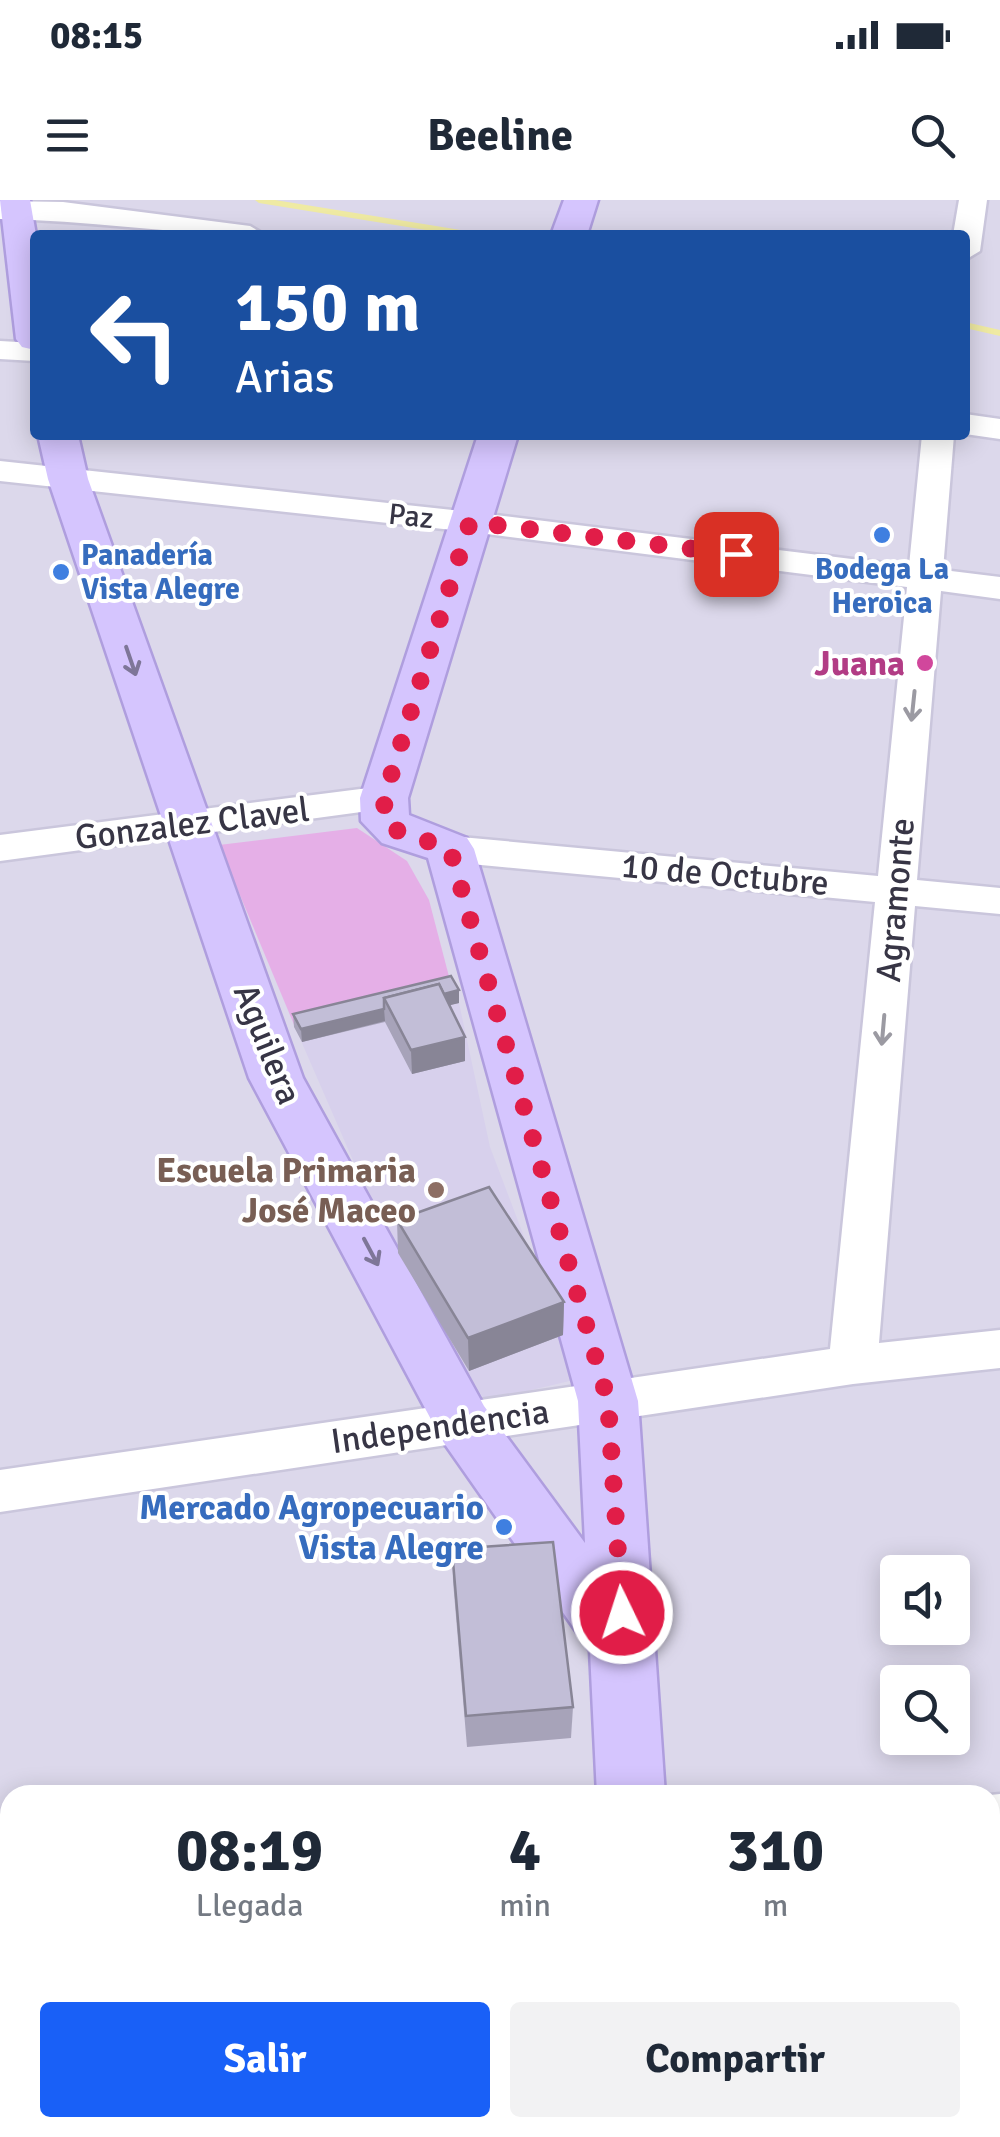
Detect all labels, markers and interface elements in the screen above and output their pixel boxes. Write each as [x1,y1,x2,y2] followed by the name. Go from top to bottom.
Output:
[50,12,143,59] text: 08:15
[40,108,95,163] icon: menu
[427,108,573,163] text: Beeline
[905,108,960,163] icon: search
[235,264,420,350] text: 150 m
[70,270,200,400] icon: left
[235,350,335,405] text: Arias
[387,496,435,537] street label: Paz
[694,512,779,597] pin
[871,524,893,546] marker: Bodega La Heroica
[709,527,764,582] icon: arrive
[81,537,240,608] place label: Panadería Vista Alegre
[815,551,949,622] place label: Bodega La Heroica
[50,561,72,583] marker: Panadería Vista Alegre
[814,642,905,685] place label: Juana
[124,644,142,676] one-way arrow
[914,652,936,674] marker: Juana
[904,690,923,722] one-way arrow
[72,788,312,859] street label: Gonzalez Clavel
[867,816,924,984] street label: Agramonte
[619,844,831,905] street label: 10 de Octubre
[224,978,311,1111] street label: Aguilera
[873,1013,892,1046] one-way arrow
[156,1149,416,1232] place label: Escuela Primaria José Maceo
[425,1179,447,1201] marker: Escuela Primaria José Maceo
[361,1237,381,1267] one-way arrow
[328,1390,552,1463] street label: Independencia
[139,1486,484,1569] place label: Mercado Agropecuario Vista Alegre
[493,1516,515,1538] marker: Mercado Agropecuario Vista Alegre
[880,1555,970,1755] map controls
[880,1555,970,1645] button: sound
[570,1561,674,1665] position arrow
[880,1665,970,1755] button: search
[176,1814,323,1888] text: 08:19
[509,1814,541,1888] text: 4
[727,1814,824,1888] text: 310
[196,1886,303,1925] text: Llegada
[499,1886,551,1925] text: min
[763,1886,788,1925] text: m
[40,2002,490,2117] button: Salir
[510,2002,960,2117] button: Compartir

